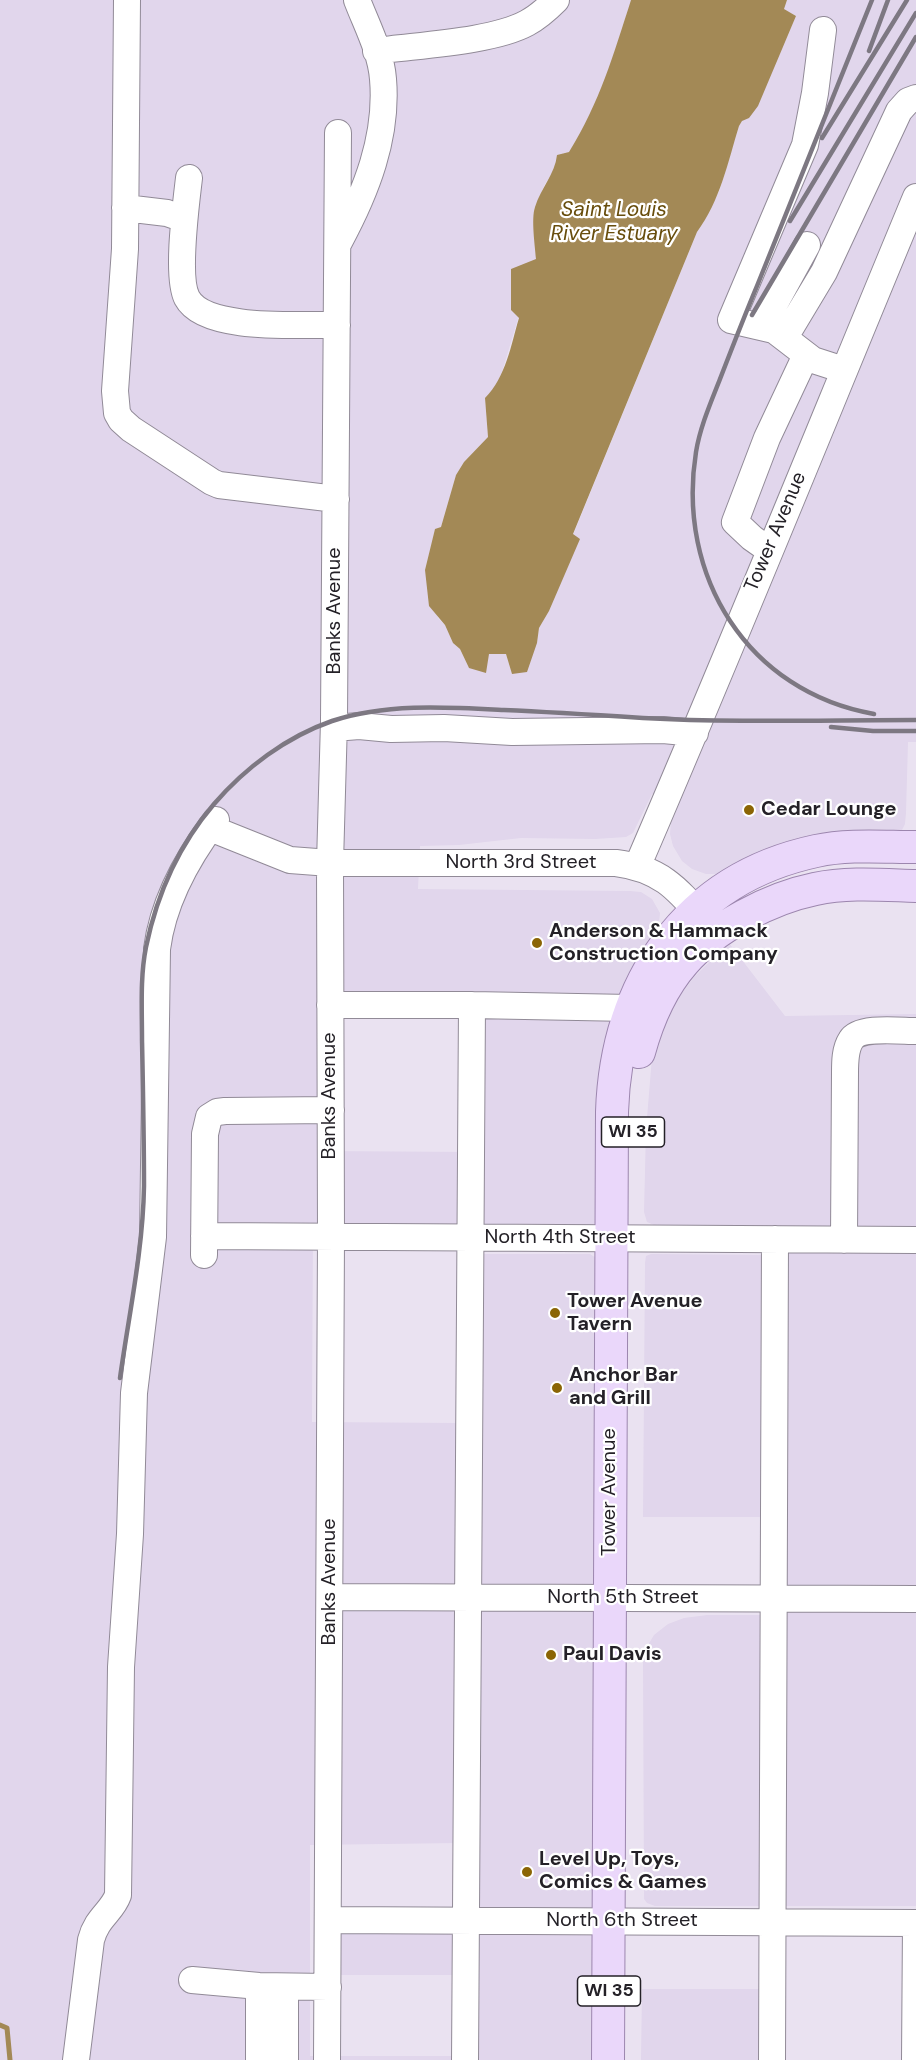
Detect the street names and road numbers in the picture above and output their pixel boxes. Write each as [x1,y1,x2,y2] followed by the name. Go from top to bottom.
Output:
[740,468,812,596] street label: Tower Avenue
[323,547,347,675] street label: Banks Avenue
[445,851,597,875] street label: North 3rd Street
[318,1032,342,1160] street label: Banks Avenue
[602,1117,664,1147] road number: WI 35
[484,1226,636,1250] street label: North 4th Street
[598,1428,622,1556] street label: Tower Avenue
[318,1518,342,1646] street label: Banks Avenue
[547,1586,699,1610] street label: North 5th Street
[546,1909,698,1933] street label: North 6th Street
[578,1976,640,2006] road number: WI 35

